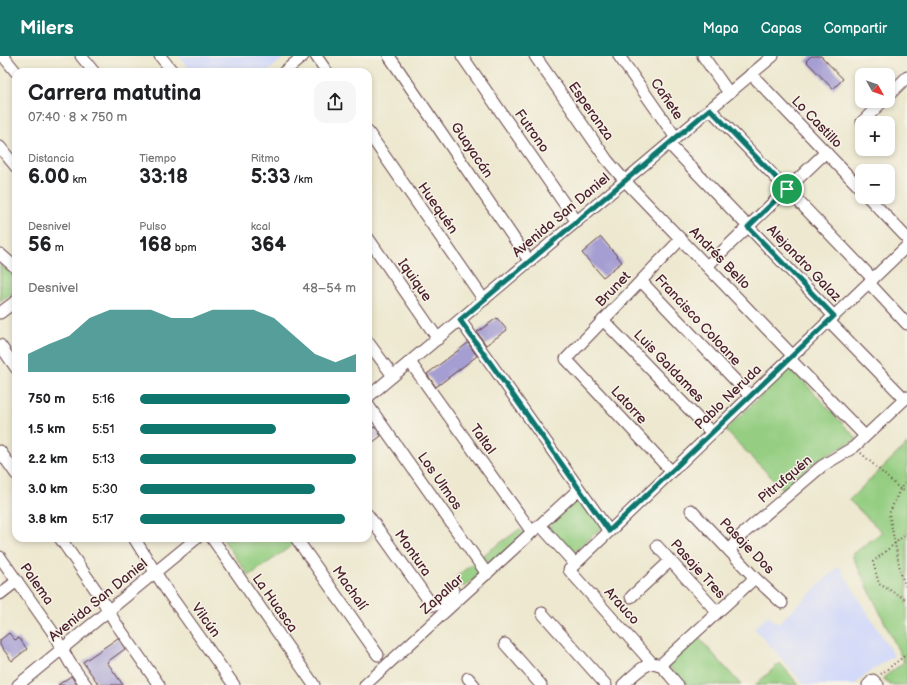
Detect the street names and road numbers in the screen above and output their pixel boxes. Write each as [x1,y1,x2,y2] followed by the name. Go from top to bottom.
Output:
[647,75,687,123] street label: Cañete
[565,78,617,144] street label: Esperanza
[788,92,846,152] street label: Lo Castillo
[511,106,553,156] street label: Futrono
[447,119,497,181] street label: Guayacán
[509,169,613,261] street label: Avenida San Daniel
[414,179,462,237] street label: Huequén
[763,221,845,305] street label: Alejandro Galaz
[686,223,754,293] street label: Andrés Bello
[394,256,436,304] street label: Iquique
[592,267,635,310] street label: Brunet
[651,271,745,369] street label: Francisco Coloane
[630,326,708,406] street label: Luis Galdames
[691,361,765,433] street label: Pablo Neruda
[607,383,651,427] street label: Latorre
[466,421,500,457] street label: Taltal
[414,449,466,513] street label: Los Ulmos
[755,451,816,507] street label: Pitrufquén
[716,514,778,578] street label: Pasaje Dos
[391,527,435,580] street label: Montura
[667,536,729,602] street label: Pasaje Tres
[45,555,151,645] street label: Avenida San Daniel
[17,560,57,608] street label: Palema
[329,563,372,614] street label: Machalí
[249,570,301,636] street label: La Huasca
[416,570,468,618] street label: Zapallar
[601,584,643,628] street label: Arauco
[188,600,224,640] street label: Vilcún

